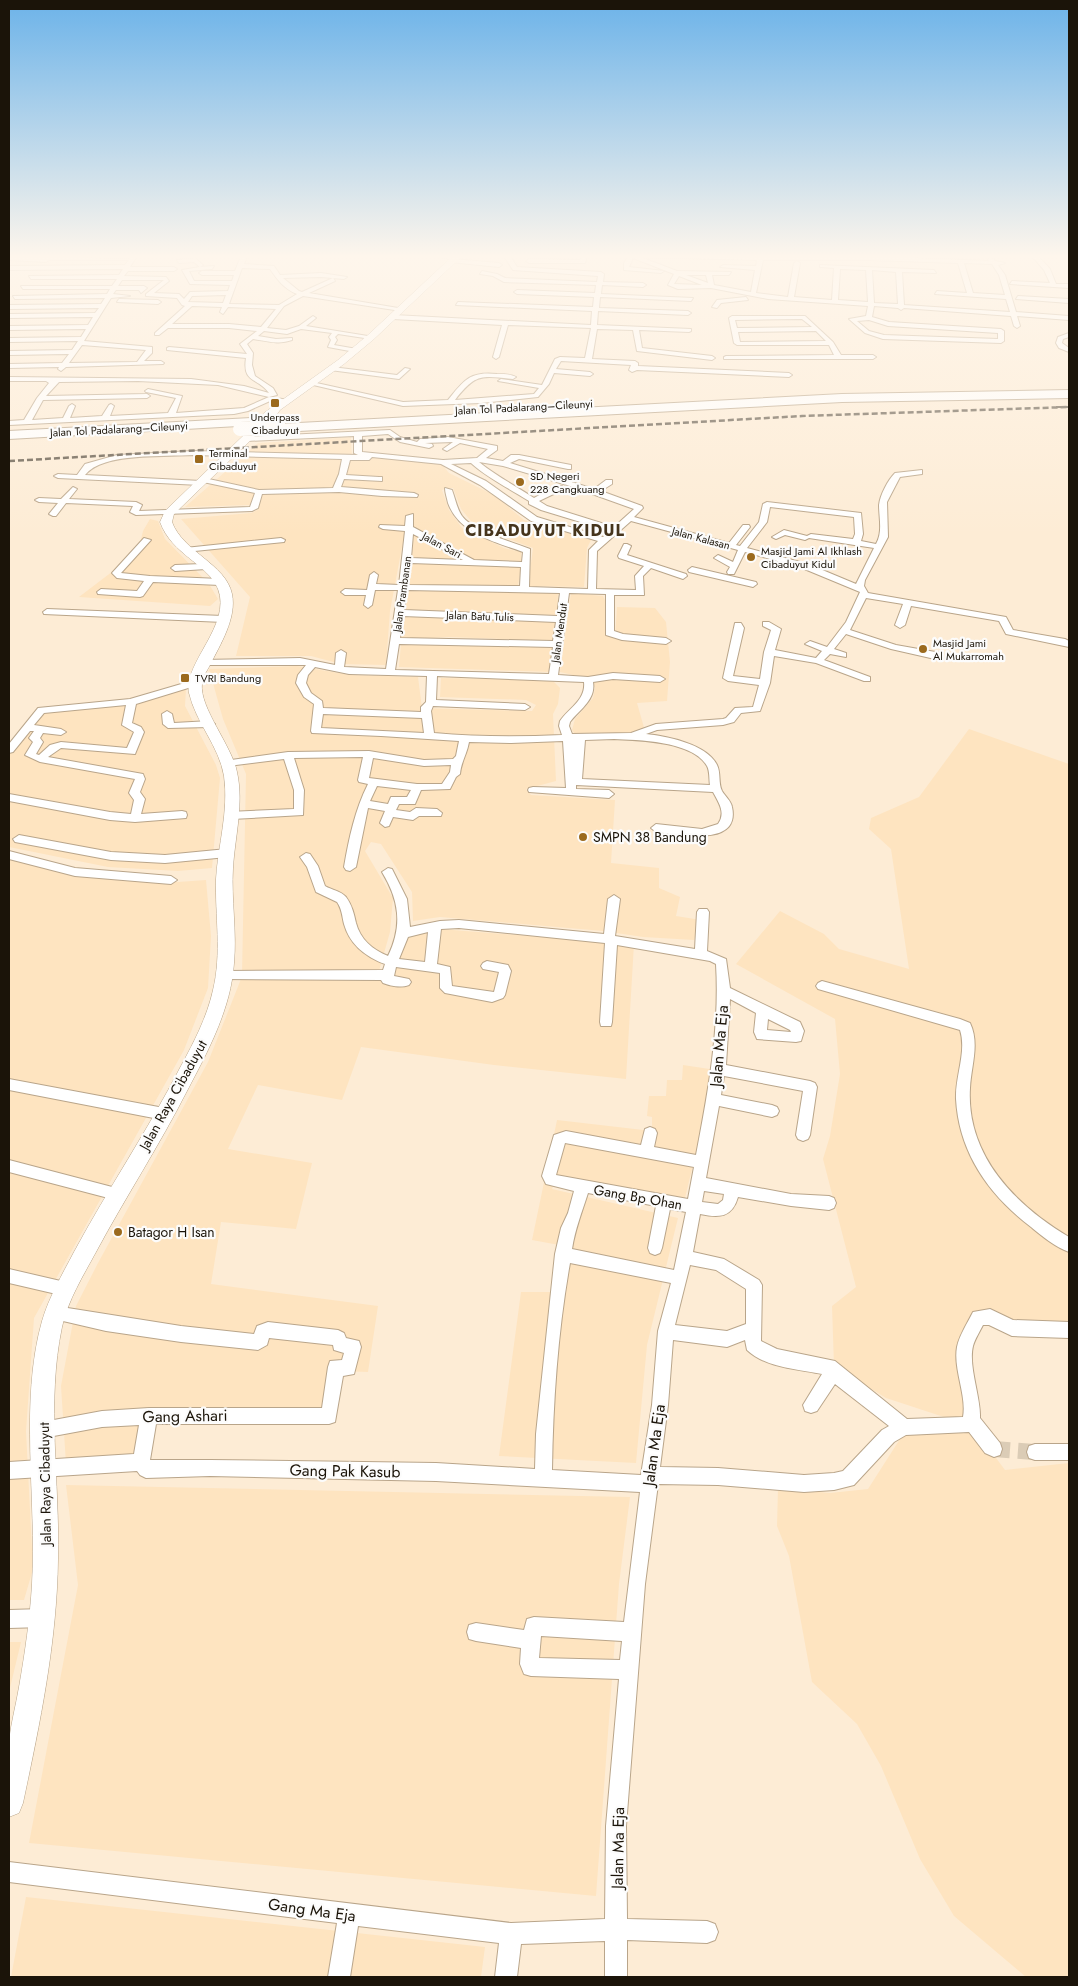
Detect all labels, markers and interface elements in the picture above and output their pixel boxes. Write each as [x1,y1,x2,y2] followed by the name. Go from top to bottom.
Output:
[453,395,593,419] street label: Jalan Tol Padalarang–Cileunyi
[269,397,281,409] marker: Underpass Cibaduyut
[251,409,300,438] place label: Underpass Cibaduyut
[48,417,188,441] street label: Jalan Tol Padalarang–Cileunyi
[209,445,257,474] place label: Terminal Cibaduyut
[193,453,205,465] marker: Terminal Cibaduyut
[530,468,605,497] place label: SD Negeri 228 Cangkuang
[514,476,526,488] marker: SD Negeri 228 Cangkuang
[465,519,625,542] district label: CIBADUYUT KIDUL
[668,522,732,553] street label: Jalan Kalasan
[418,527,465,562] street label: Jalan Sari
[761,543,862,572] place label: Masjid Jami Al Ikhlash Cibaduyut Kidul
[745,551,757,563] marker: Masjid Jami Al Ikhlash Cibaduyut Kidul
[388,555,415,635] street label: Jalan Prambanan
[547,602,571,666] street label: Jalan Mendut
[444,607,515,625] street label: Jalan Batu Tulis
[933,635,1004,664] place label: Masjid Jami Al Mukarromah
[917,643,929,655] marker: Masjid Jami Al Mukarromah
[195,670,261,686] place label: TVRI Bandung
[179,672,191,684] marker: TVRI Bandung
[593,827,707,847] place label: SMPN 38 Bandung
[577,831,589,843] marker: SMPN 38 Bandung
[704,1004,734,1090] street label: Jalan Ma Eja
[133,1036,212,1156] street label: Jalan Raya Cibaduyut
[592,1179,684,1215] street label: Gang Bp Ohan
[128,1222,215,1242] place label: Batagor H Isan
[112,1226,124,1238] marker: Batagor H Isan
[637,1403,671,1489] street label: Jalan Ma Eja
[142,1404,228,1428] street label: Gang Ashari
[34,1422,56,1548] street label: Jalan Raya Cibaduyut
[289,1459,401,1483] street label: Gang Pak Kasub
[606,1807,630,1891] street label: Jalan Ma Eja
[267,1892,357,1928] street label: Gang Ma Eja

